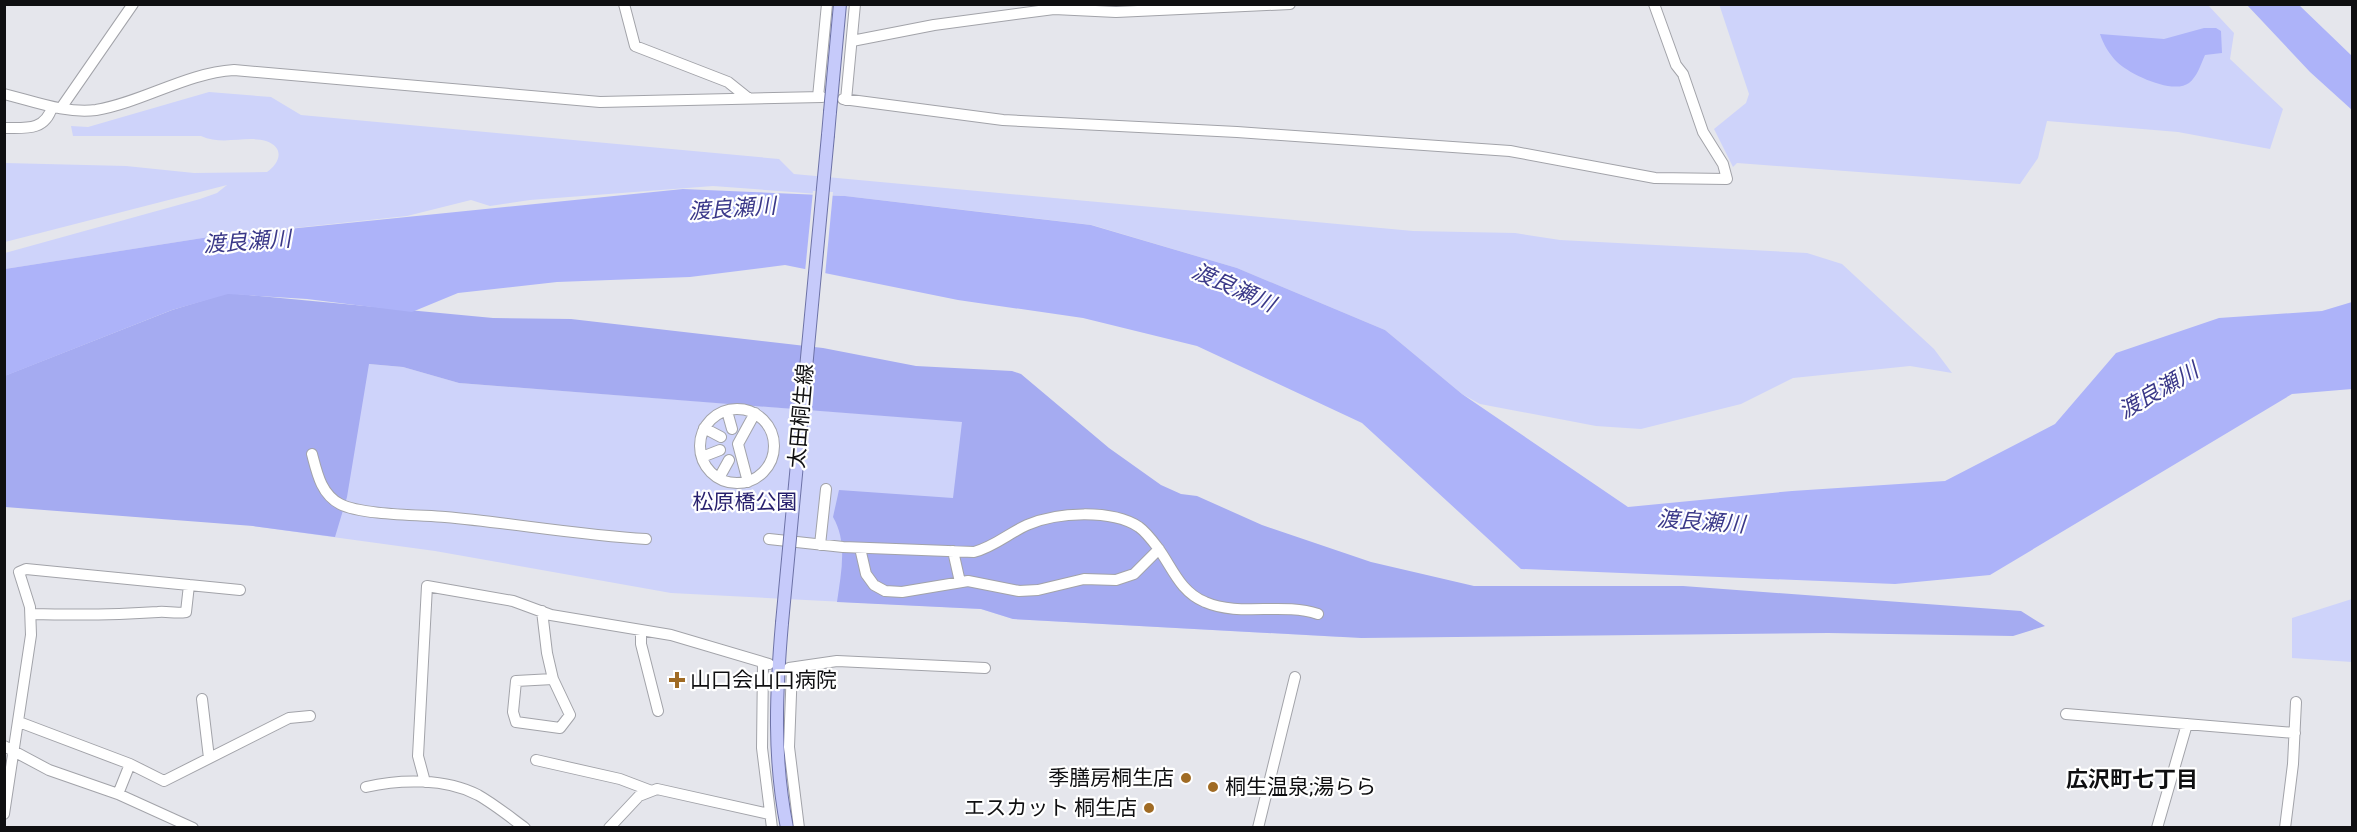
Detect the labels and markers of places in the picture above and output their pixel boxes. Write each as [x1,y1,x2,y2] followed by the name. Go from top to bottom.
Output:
[690,668,837,692] place label: 山口会山口病院
[668,671,686,689] marker: 山口会山口病院
[1048,766,1174,790] place label: 季膳房桐生店
[1179,771,1193,785] marker: 季膳房桐生店
[1225,775,1376,799] place label: 桐生温泉;湯らら
[1206,780,1220,794] marker: 桐生温泉;湯らら
[964,796,1137,820] place label: エスカット 桐生店
[1142,801,1156,815] marker: エスカット 桐生店

